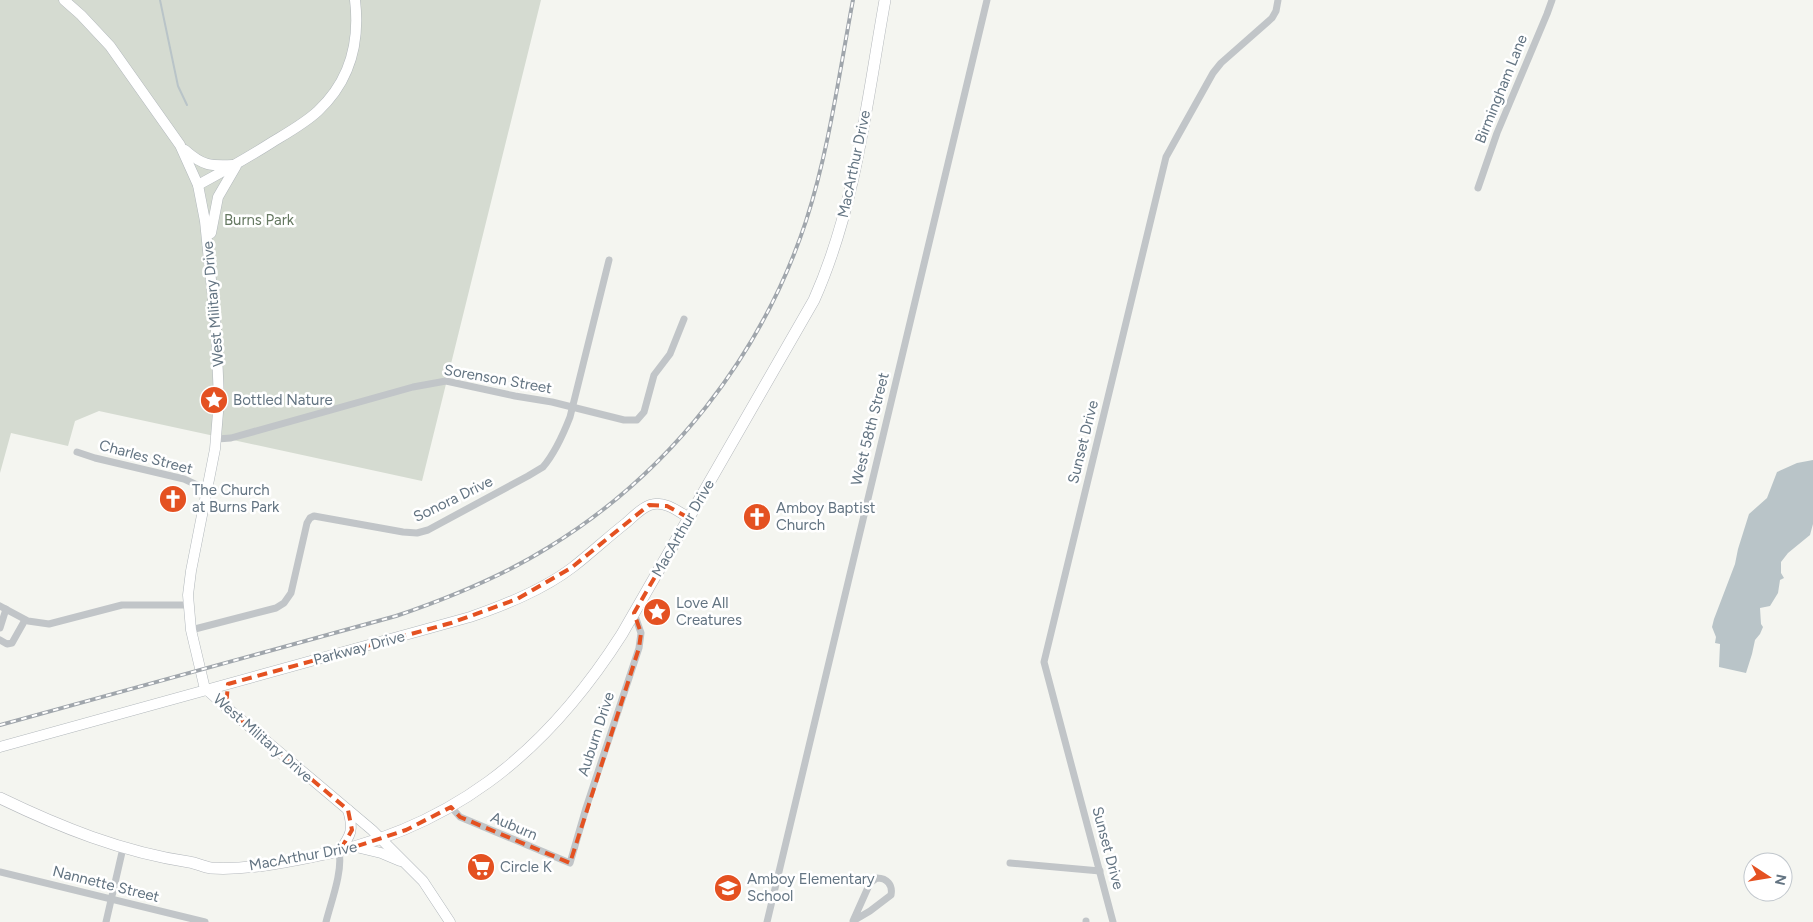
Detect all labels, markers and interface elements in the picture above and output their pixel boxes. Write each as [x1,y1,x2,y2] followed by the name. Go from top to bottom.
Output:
[1471,32,1531,146] street label: Birmingham Lane
[834,109,874,219] street label: MacArthur Drive
[224,211,295,229] park label: Burns Park
[199,240,227,368] street label: West Military Drive
[443,361,554,397] street label: Sorenson Street
[847,370,893,487] street label: West 58th Street
[199,385,229,415] place icon: Bottled Nature
[233,391,333,409] place label: Bottled Nature
[1064,398,1102,486] street label: Sunset Drive
[97,436,195,478] street label: Charles Street
[410,472,496,526] street label: Sonora Drive
[648,476,718,580] street label: MacArthur Drive
[192,481,280,516] place label: The Church at Burns Park
[158,484,188,514] church icon: The Church at Burns Park
[776,499,876,534] place label: Amboy Baptist Church
[742,502,772,532] church icon: Amboy Baptist Church
[676,594,742,629] place label: Love All Creatures
[642,597,672,627] place icon: Love All Creatures
[311,627,407,669] street label: Parkway Drive
[210,690,316,786] street label: West Military Drive
[574,690,618,778] street label: Auburn Drive
[1088,805,1128,891] street label: Sunset Drive
[488,808,540,844] street label: Auburn
[247,838,359,874] street label: MacArthur Drive
[466,852,496,882] supermarket icon: Circle K
[1743,852,1793,902] north arrow
[500,858,553,876] place label: Circle K
[51,862,162,906] street label: Nannette Street
[747,870,875,905] place label: Amboy Elementary School
[713,873,743,903] school or university icon: Amboy Elementary School
[1771,873,1790,887] text: N

